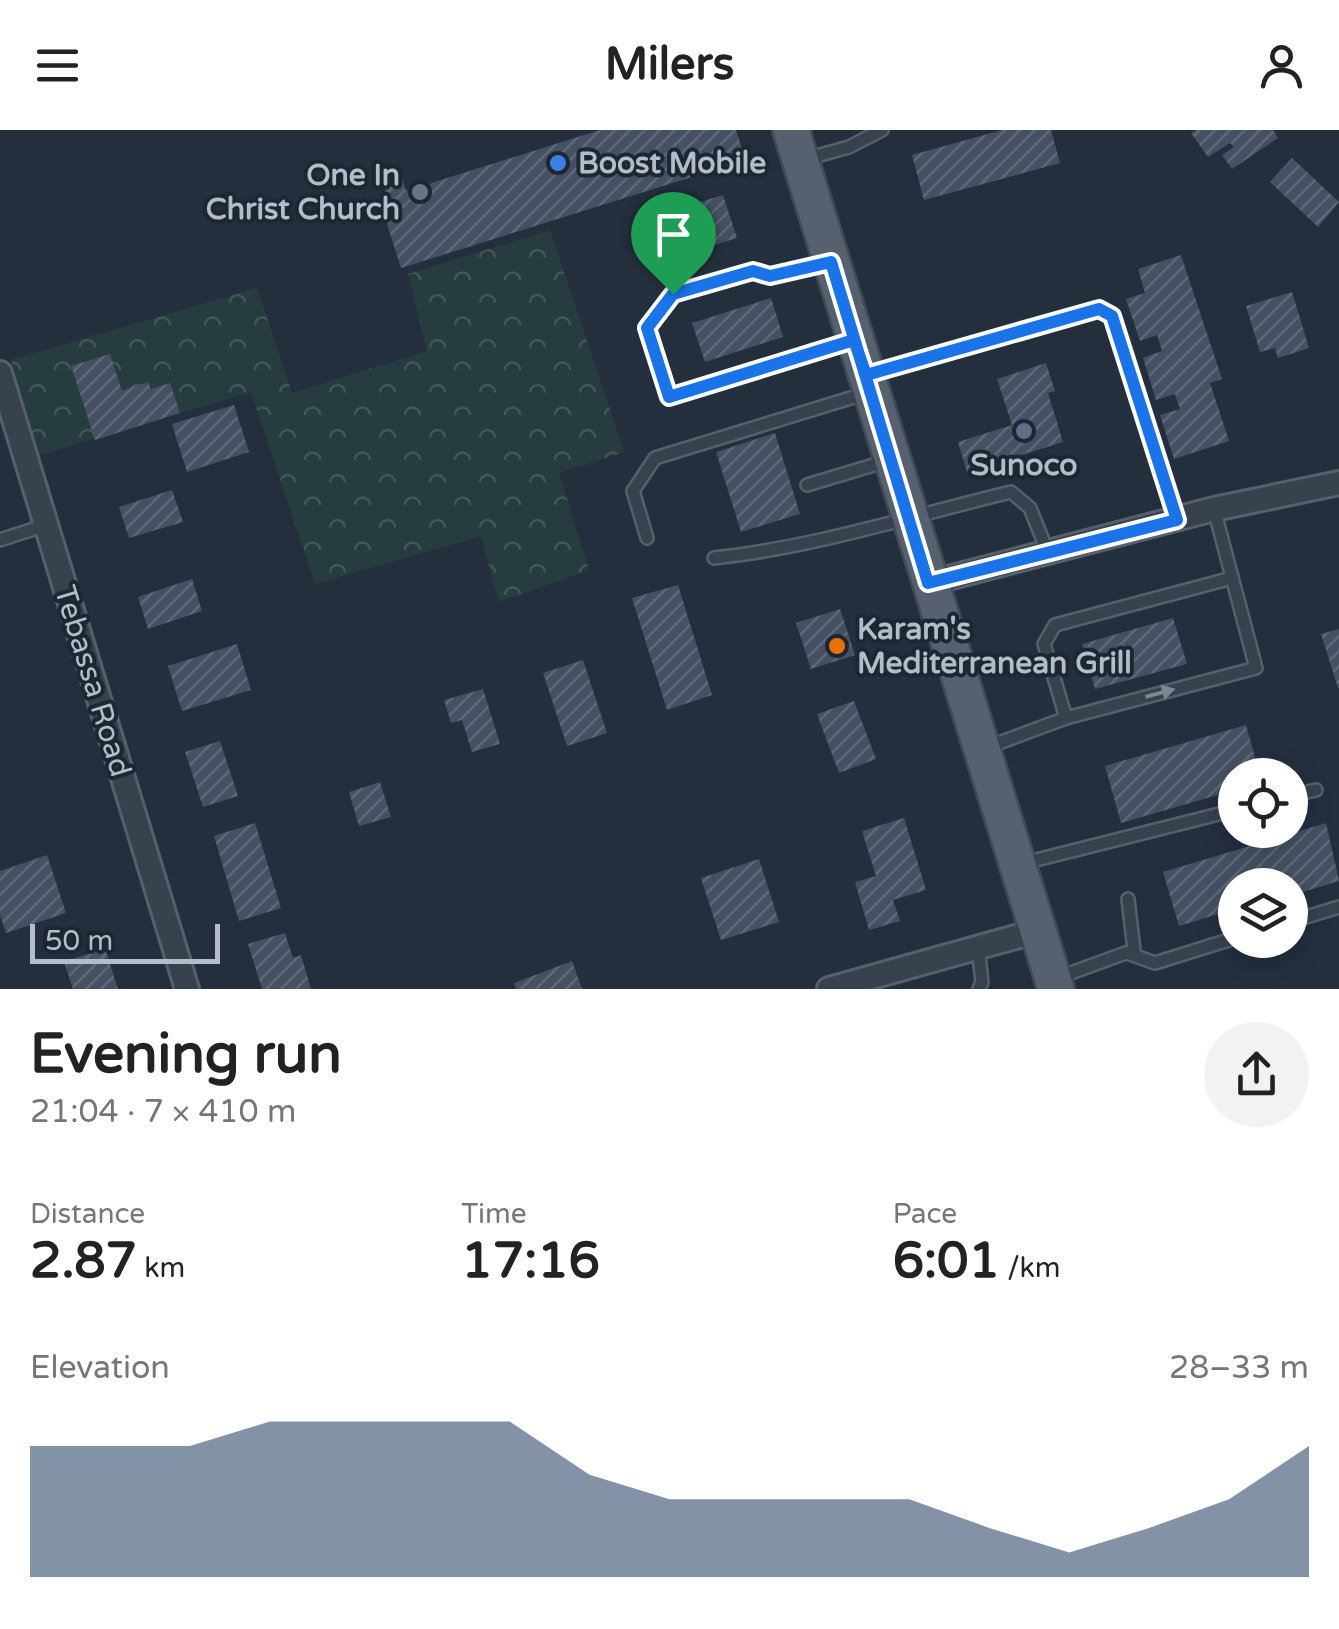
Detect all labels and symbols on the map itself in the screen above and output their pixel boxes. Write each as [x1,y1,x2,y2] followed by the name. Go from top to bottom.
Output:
[578,145,766,182] place label: Boost Mobile
[547,152,569,174] marker: Boost Mobile
[206,157,400,228] place label: One In Christ Church
[409,181,431,203] marker: One In Christ Church
[631,192,716,295] pin
[1013,420,1035,442] marker: Sunoco
[970,447,1078,484] place label: Sunoco
[46,581,139,781] street label: Tebassa Road
[857,611,1132,682] place label: Karam's Mediterranean Grill
[826,635,848,657] marker: Karam's Mediterranean Grill
[1145,685,1176,701] one-way arrow
[30,919,220,964] scale bar

